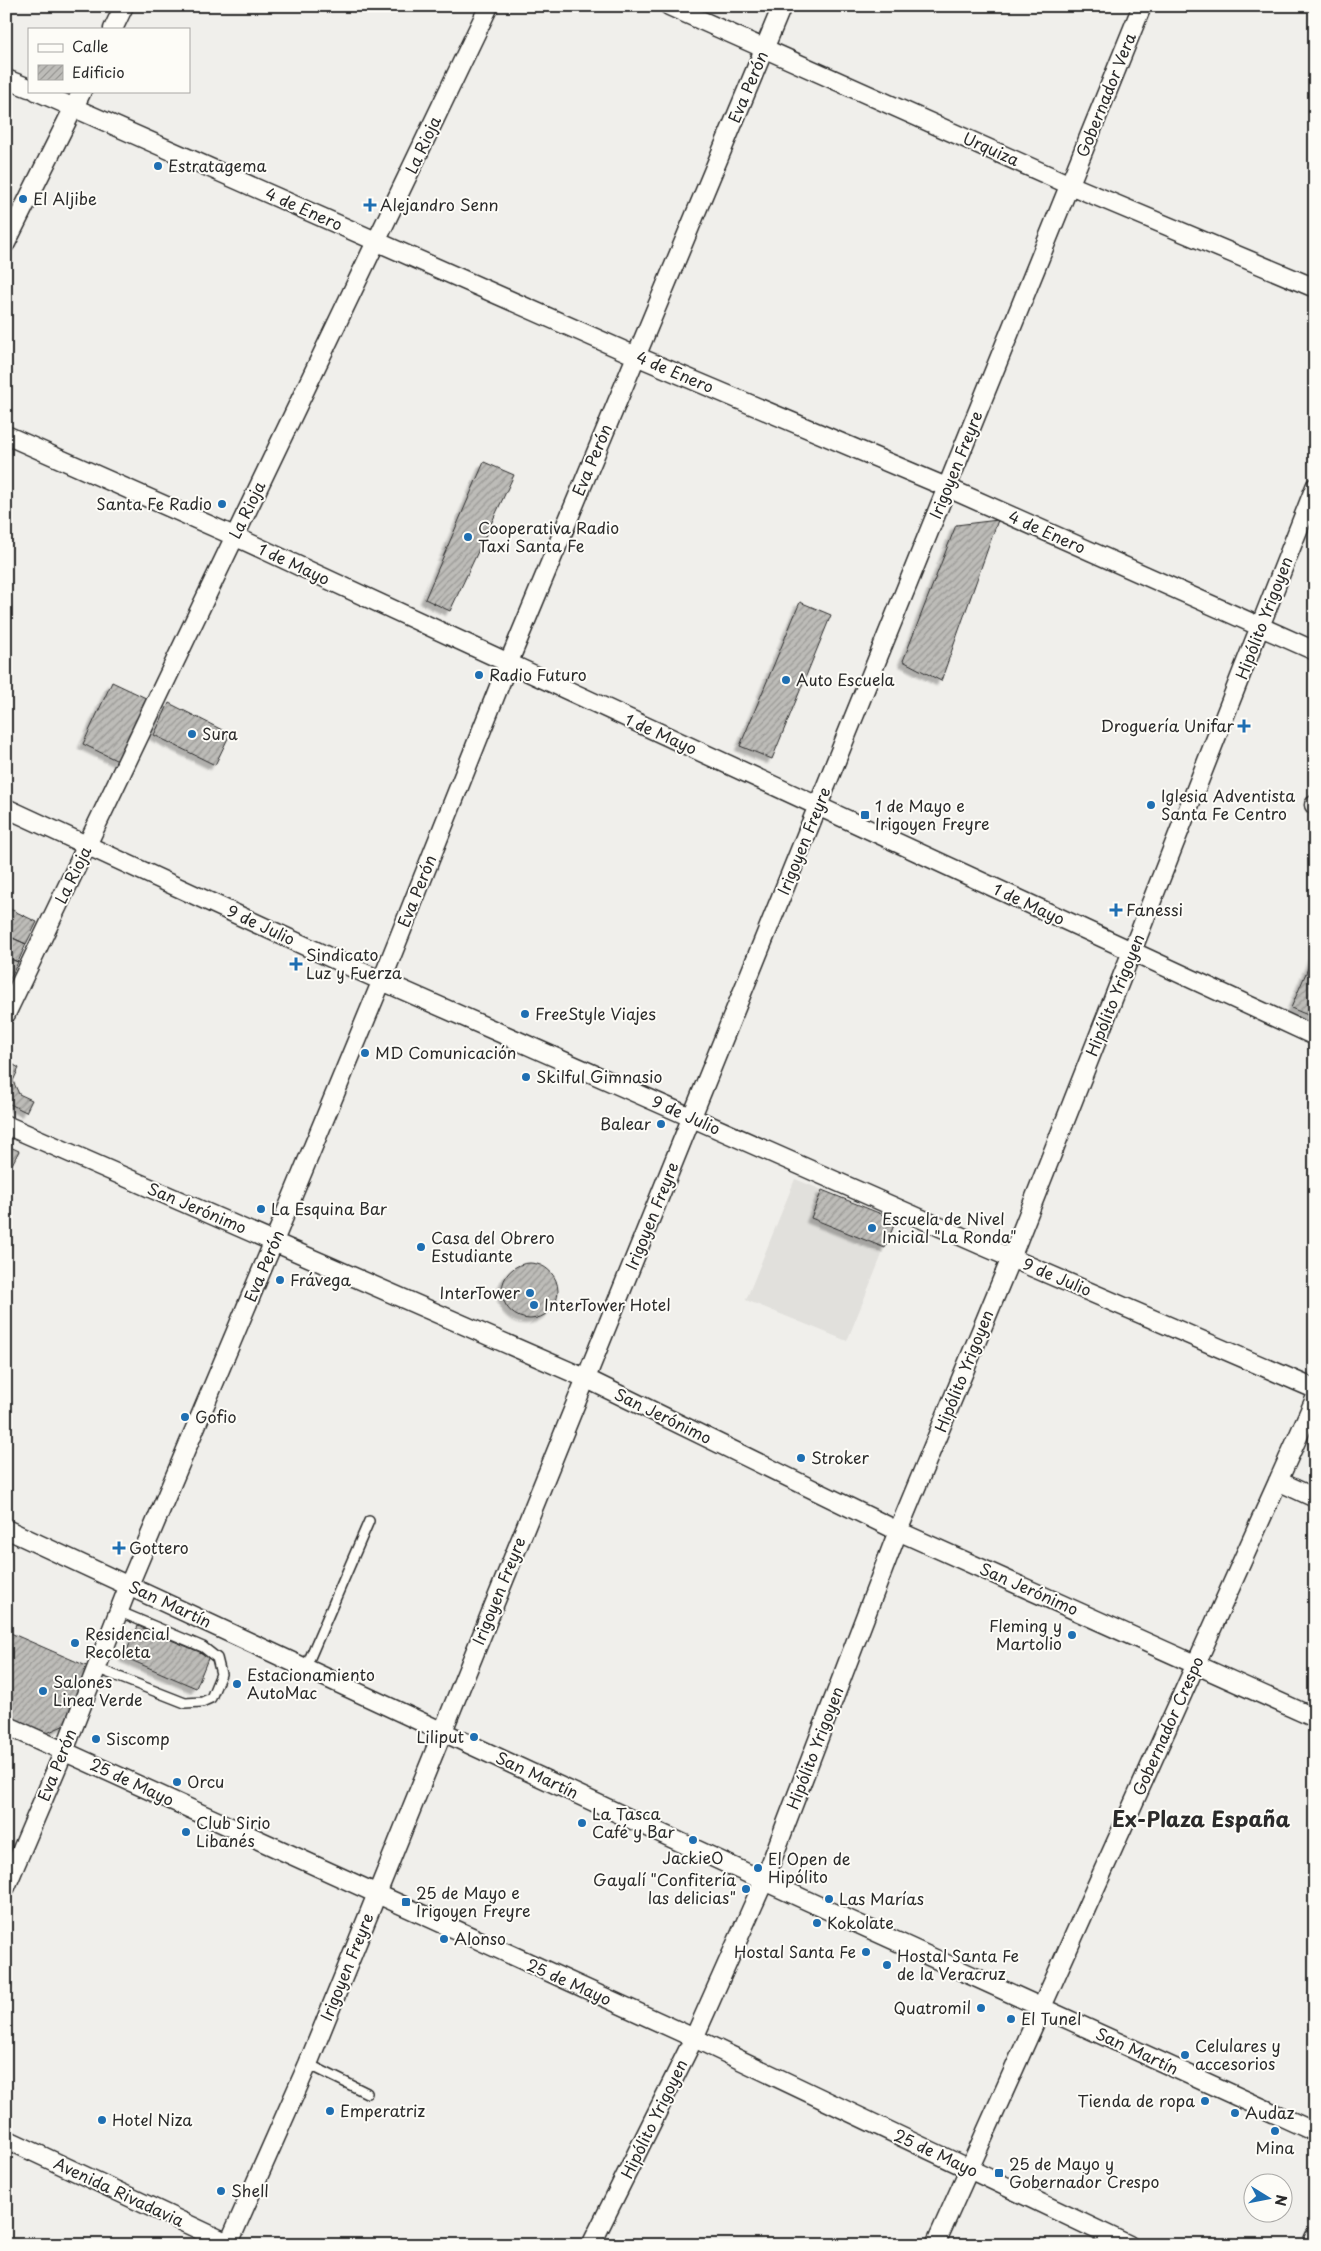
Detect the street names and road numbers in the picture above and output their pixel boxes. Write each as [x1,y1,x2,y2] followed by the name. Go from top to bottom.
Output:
[1069,29,1141,160] street label: Gobernador Vera
[721,47,773,126] street label: Eva Perón
[398,112,446,177] street label: La Rioja
[959,125,1023,171] street label: Urquiza
[262,180,347,236] street label: 4 de Enero
[633,344,718,398] street label: 4 de Enero
[922,407,988,522] street label: Irigoyen Freyre
[565,420,617,499] street label: Eva Perón
[222,477,270,542] street label: La Rioja
[1005,503,1090,559] street label: 4 de Enero
[255,536,334,590] street label: 1 de Mayo
[1229,553,1298,683] street label: Hipólito Yrigoyen
[621,707,701,760] street label: 1 de Mayo
[770,783,836,898] street label: Irigoyen Freyre
[48,842,96,907] street label: La Rioja
[391,851,441,930] street label: Eva Perón
[990,876,1069,930] street label: 1 de Mayo
[223,898,300,950] street label: 9 de Julio
[1079,930,1150,1059] street label: Hipólito Yrigoyen
[648,1088,725,1140] street label: 9 de Julio
[618,1158,684,1273] street label: Irigoyen Freyre
[144,1175,251,1239] street label: San Jerónimo
[237,1226,289,1305] street label: Eva Perón
[1019,1251,1096,1301] street label: 9 de Julio
[928,1306,999,1435] street label: Hipólito Yrigoyen
[611,1381,716,1449] street label: San Jerónimo
[465,1533,531,1648] street label: Irigoyen Freyre
[976,1556,1083,1621] street label: San Jerónimo
[125,1573,216,1633] street label: San Martín
[1126,1652,1209,1799] street label: Gobernador Crespo
[780,1683,849,1813] street label: Hipólito Yrigoyen
[31,1725,81,1804] street label: Eva Perón
[492,1744,583,1804] street label: San Martín
[86,1751,179,1811] street label: 25 de Mayo
[313,1909,379,2024] street label: Irigoyen Freyre
[523,1952,616,2010] street label: 25 de Mayo
[1092,2020,1183,2080] street label: San Martín
[614,2055,692,2182] street label: Hipólito Yrigoyen
[890,2122,983,2182] street label: 25 de Mayo
[50,2150,188,2232] street label: Avenida Rivadavia

